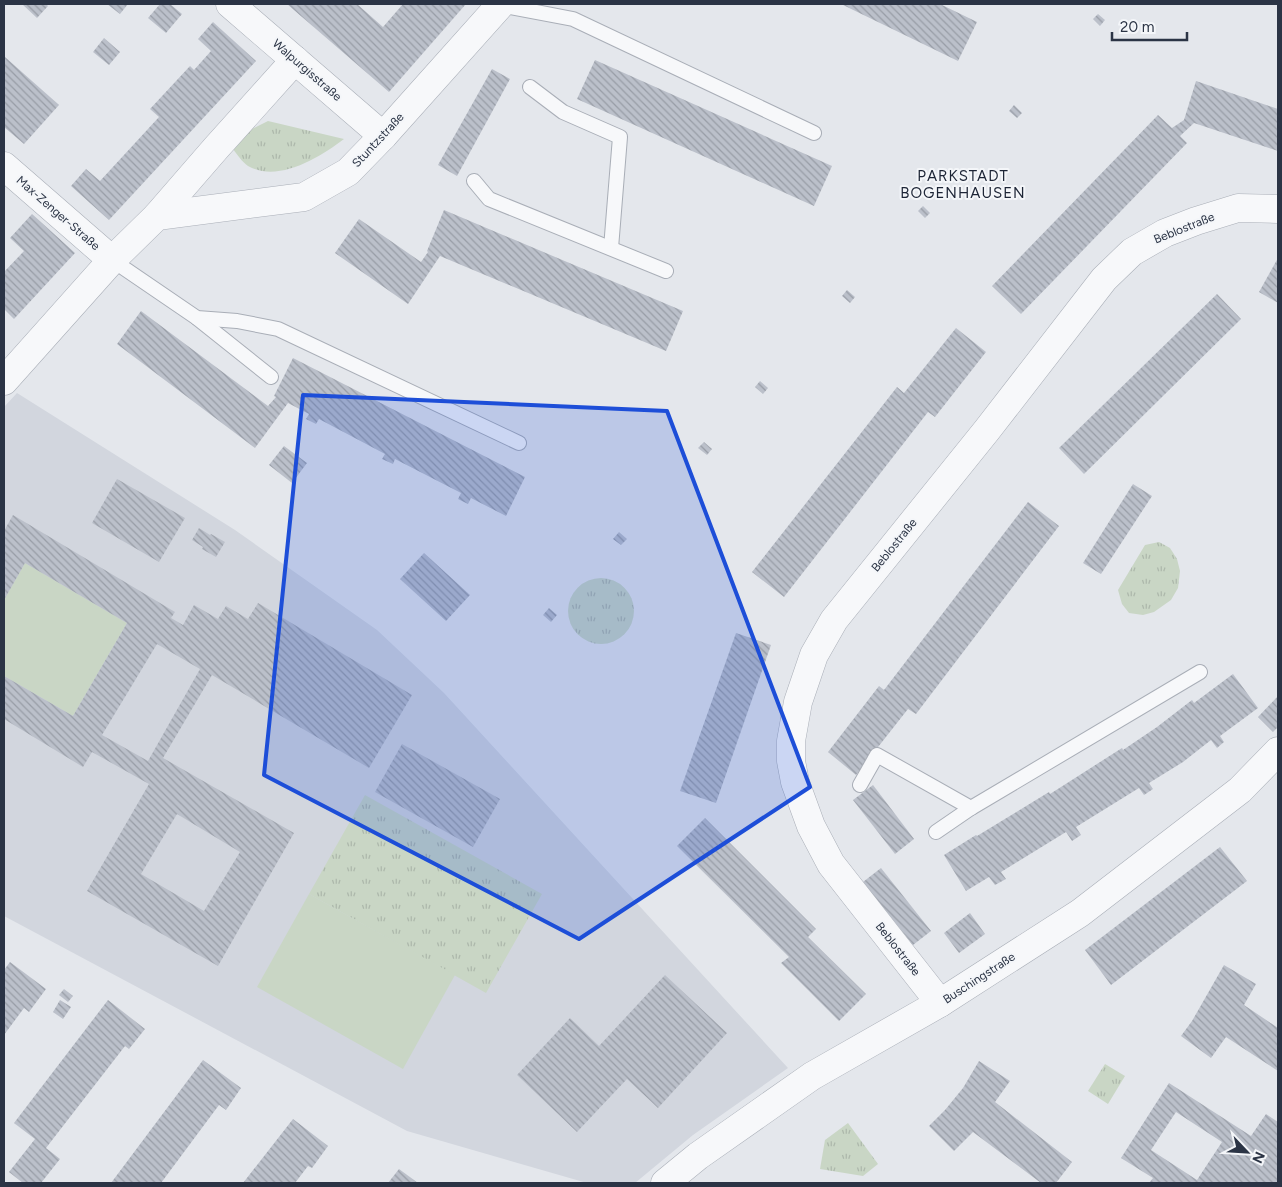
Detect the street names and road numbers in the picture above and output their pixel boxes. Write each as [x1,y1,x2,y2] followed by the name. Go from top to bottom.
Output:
[270,36,345,104] street label: Walpurgisstraße
[349,110,407,170] street label: Stuntzstraße
[13,173,103,253] street label: Max-Zenger-Straße
[1152,209,1217,247] street label: Beblostraße
[868,515,920,574] street label: Beblostraße
[873,919,924,979] street label: Beblostraße
[940,949,1018,1006] street label: Buschingstraße

